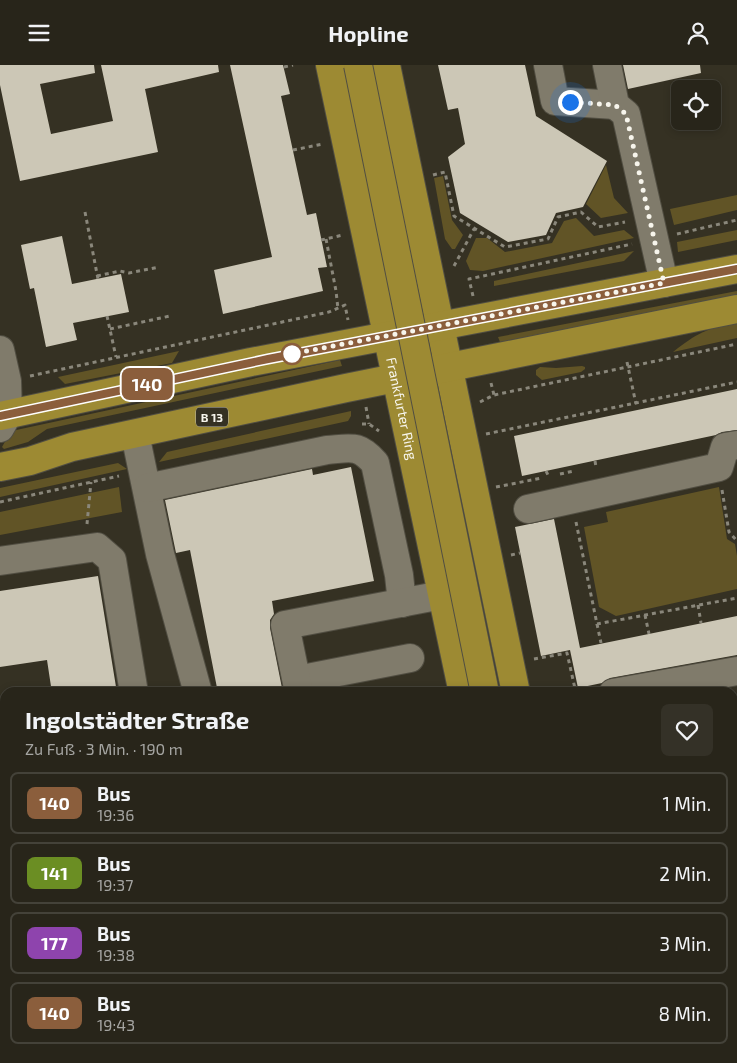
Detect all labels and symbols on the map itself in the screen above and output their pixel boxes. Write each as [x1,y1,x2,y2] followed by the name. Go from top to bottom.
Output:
[558,90,583,115] your location
[281,343,303,365] unlabelled marker
[384,356,422,461] street label: Frankfurter Ring
[118,368,176,400] line badge: 140
[196,407,228,427] road number: B 13

